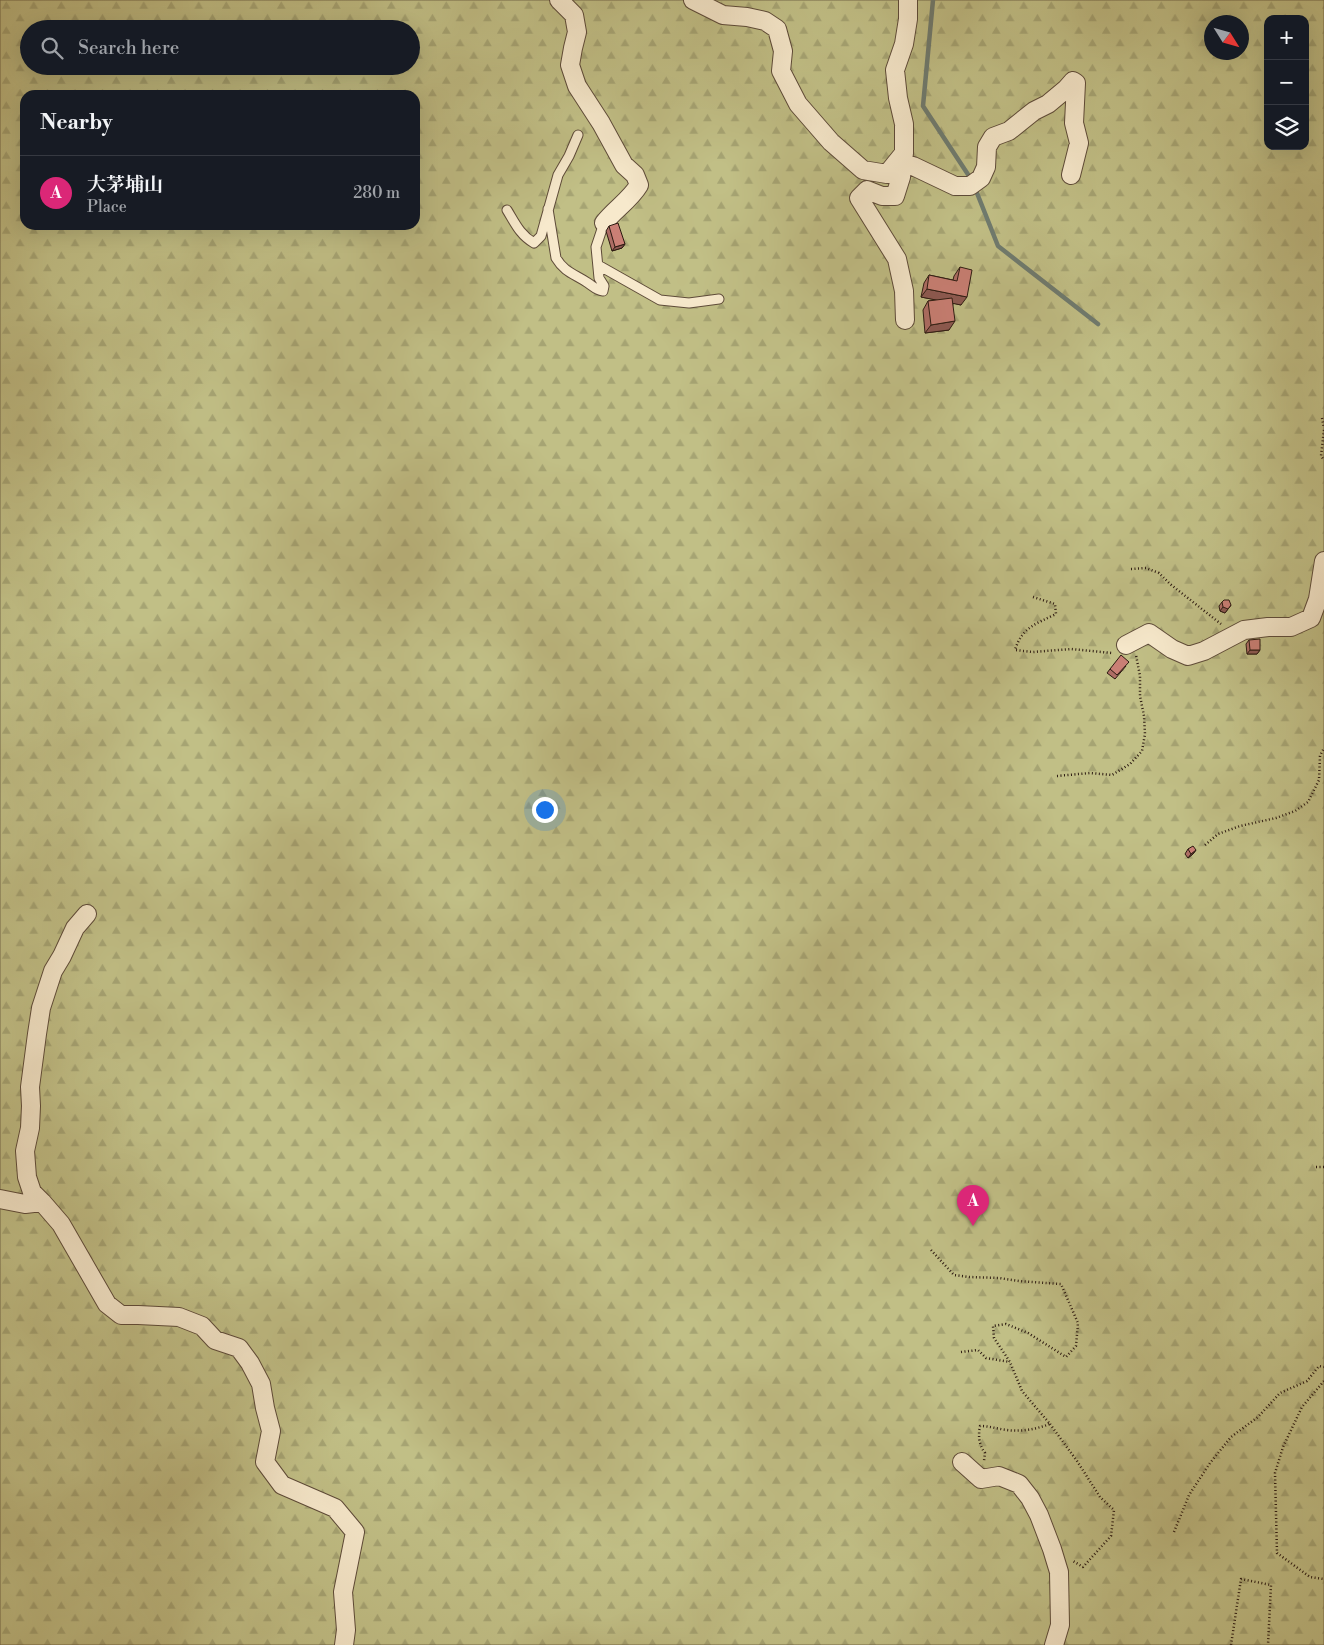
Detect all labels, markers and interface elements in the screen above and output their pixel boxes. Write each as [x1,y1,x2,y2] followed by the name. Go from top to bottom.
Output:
[1204,15,1249,60] north arrow
[1264,15,1309,150] map controls
[1264,15,1309,60] button: +
[20,20,420,75] search box
[38,34,66,62] icon: search
[78,36,179,60] text: Search here
[1264,60,1309,105] button: −
[1264,105,1309,150] button: layers
[40,110,113,136] text: Nearby
[87,173,163,197] text: 大茅埔山
[50,183,62,203] text: A
[353,183,400,203] text: 280 m
[87,197,127,217] text: Place
[532,797,558,823] your location
[957,1185,989,1226] pin: A

